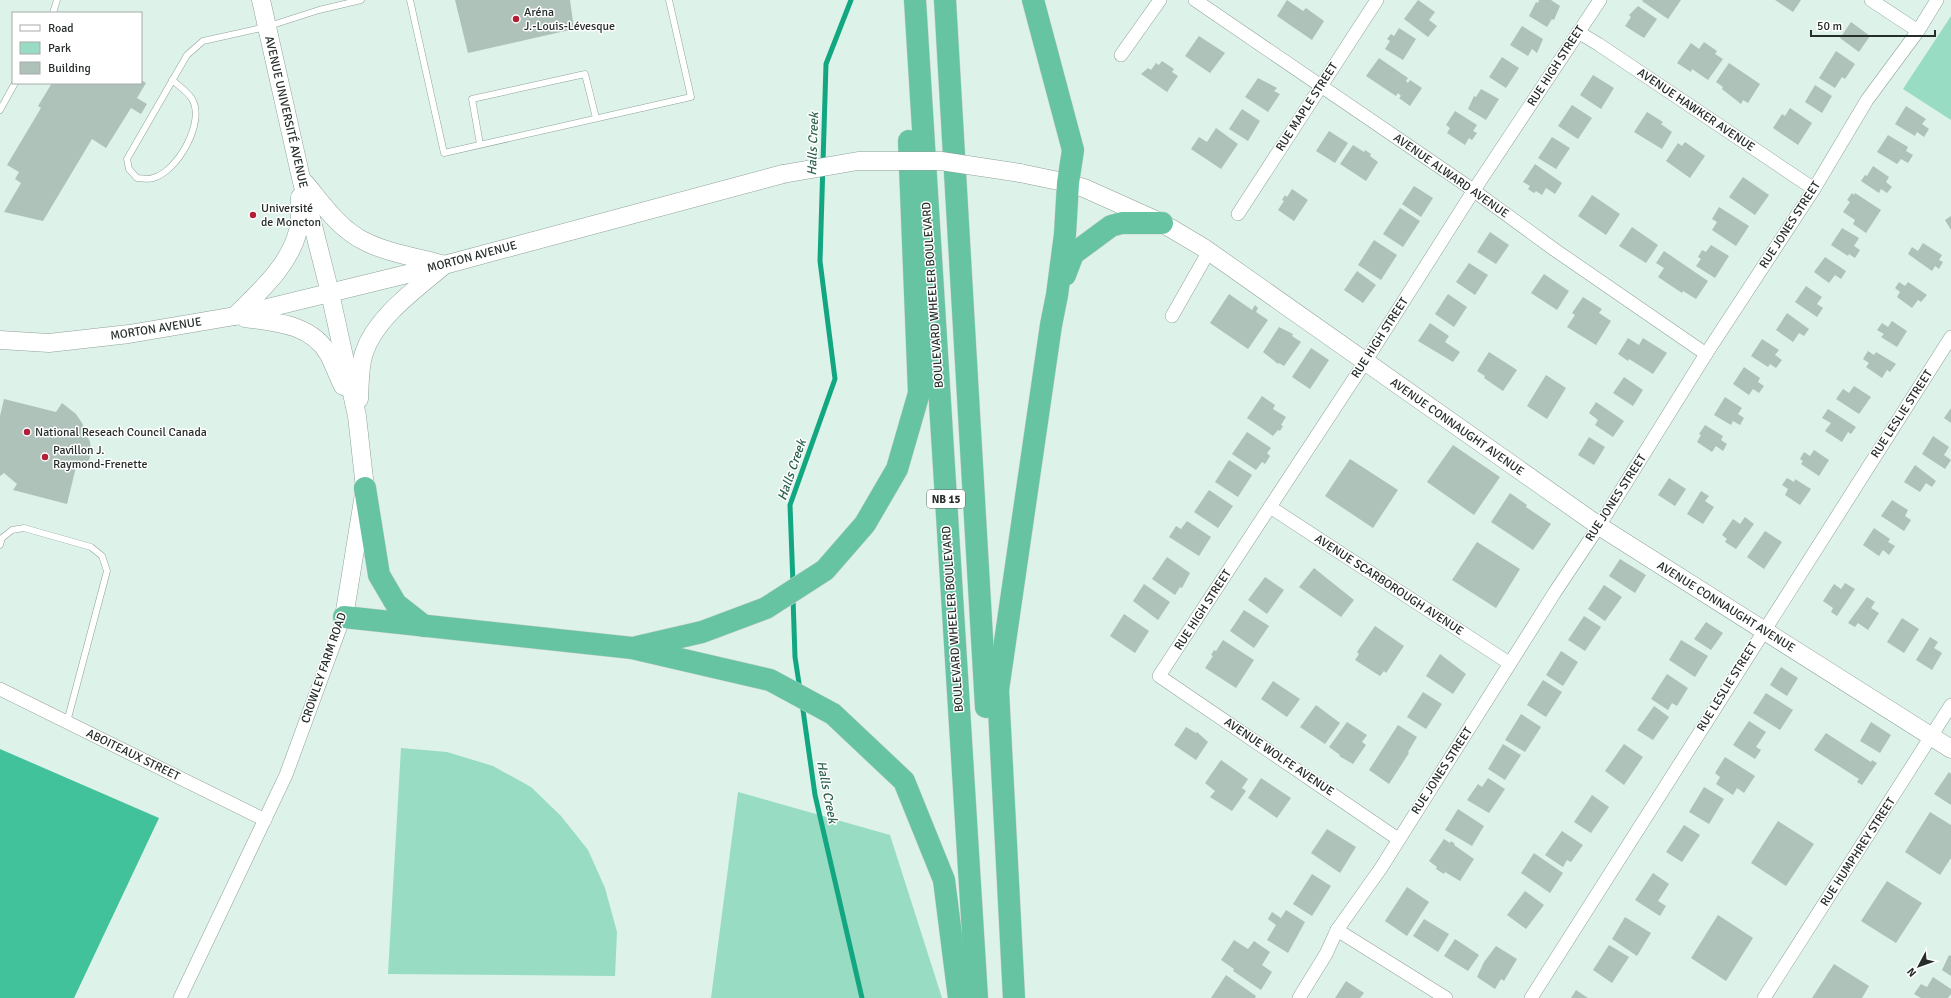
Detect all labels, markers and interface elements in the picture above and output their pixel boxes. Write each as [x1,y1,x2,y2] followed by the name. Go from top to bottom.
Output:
[524,5,615,34] place label: Aréna J.-Louis-Lévesque
[12,12,142,84] legend
[1811,12,1935,38] scale bar
[511,14,521,24] marker: Aréna J.-Louis-Lévesque
[1817,19,1842,34] text: 50 m
[48,21,74,36] text: Road
[1524,23,1588,109] street label: RUE HIGH STREET
[261,35,311,190] street label: AVENUE UNIVERSITÉ AVENUE
[48,41,71,56] text: Park
[1273,60,1341,154] street label: RUE MAPLE STREET
[48,61,91,76] text: Building
[1634,65,1758,155] street label: AVENUE HAWKER AVENUE
[804,111,822,176] water label: Halls Creek
[1391,131,1512,222] street label: AVENUE ALWARD AVENUE
[1756,179,1824,271] street label: RUE JONES STREET
[261,201,321,230] place label: Université de Moncton
[919,201,947,389] street label: BOULEVARD WHEELER BOULEVARD
[248,210,258,220] marker: Université de Moncton
[425,238,519,276] street label: MORTON AVENUE
[1348,295,1412,381] street label: RUE HIGH STREET
[109,314,203,344] street label: MORTON AVENUE
[1868,367,1936,461] street label: RUE LESLIE STREET
[1387,375,1527,479] street label: AVENUE CONNAUGHT AVENUE
[35,425,207,440] place label: National Reseach Council Canada
[22,427,32,437] marker: National Reseach Council Canada
[774,436,810,503] water label: Halls Creek
[53,443,148,472] place label: Pavillon J. Raymond-Frenette
[40,452,50,462] marker: Pavillon J. Raymond-Frenette
[1582,452,1650,544] street label: RUE JONES STREET
[927,490,965,508] road number: NB 15
[939,525,967,713] street label: BOULEVARD WHEELER BOULEVARD
[1312,531,1466,639] street label: AVENUE SCARBOROUGH AVENUE
[1654,558,1798,656] street label: AVENUE CONNAUGHT AVENUE
[1171,567,1235,653] street label: RUE HIGH STREET
[298,610,350,725] street label: CROWLEY FARM ROAD
[1694,640,1760,734] street label: RUE LESLIE STREET
[1221,715,1337,799] street label: AVENUE WOLFE AVENUE
[1408,725,1476,817] street label: RUE JONES STREET
[84,726,182,784] street label: ABOITEAUX STREET
[813,759,841,826] water label: Halls Creek
[1817,795,1899,909] street label: RUE HUMPHREY STREET
[1899,946,1939,986] north arrow
[1904,965,1919,979] text: N

